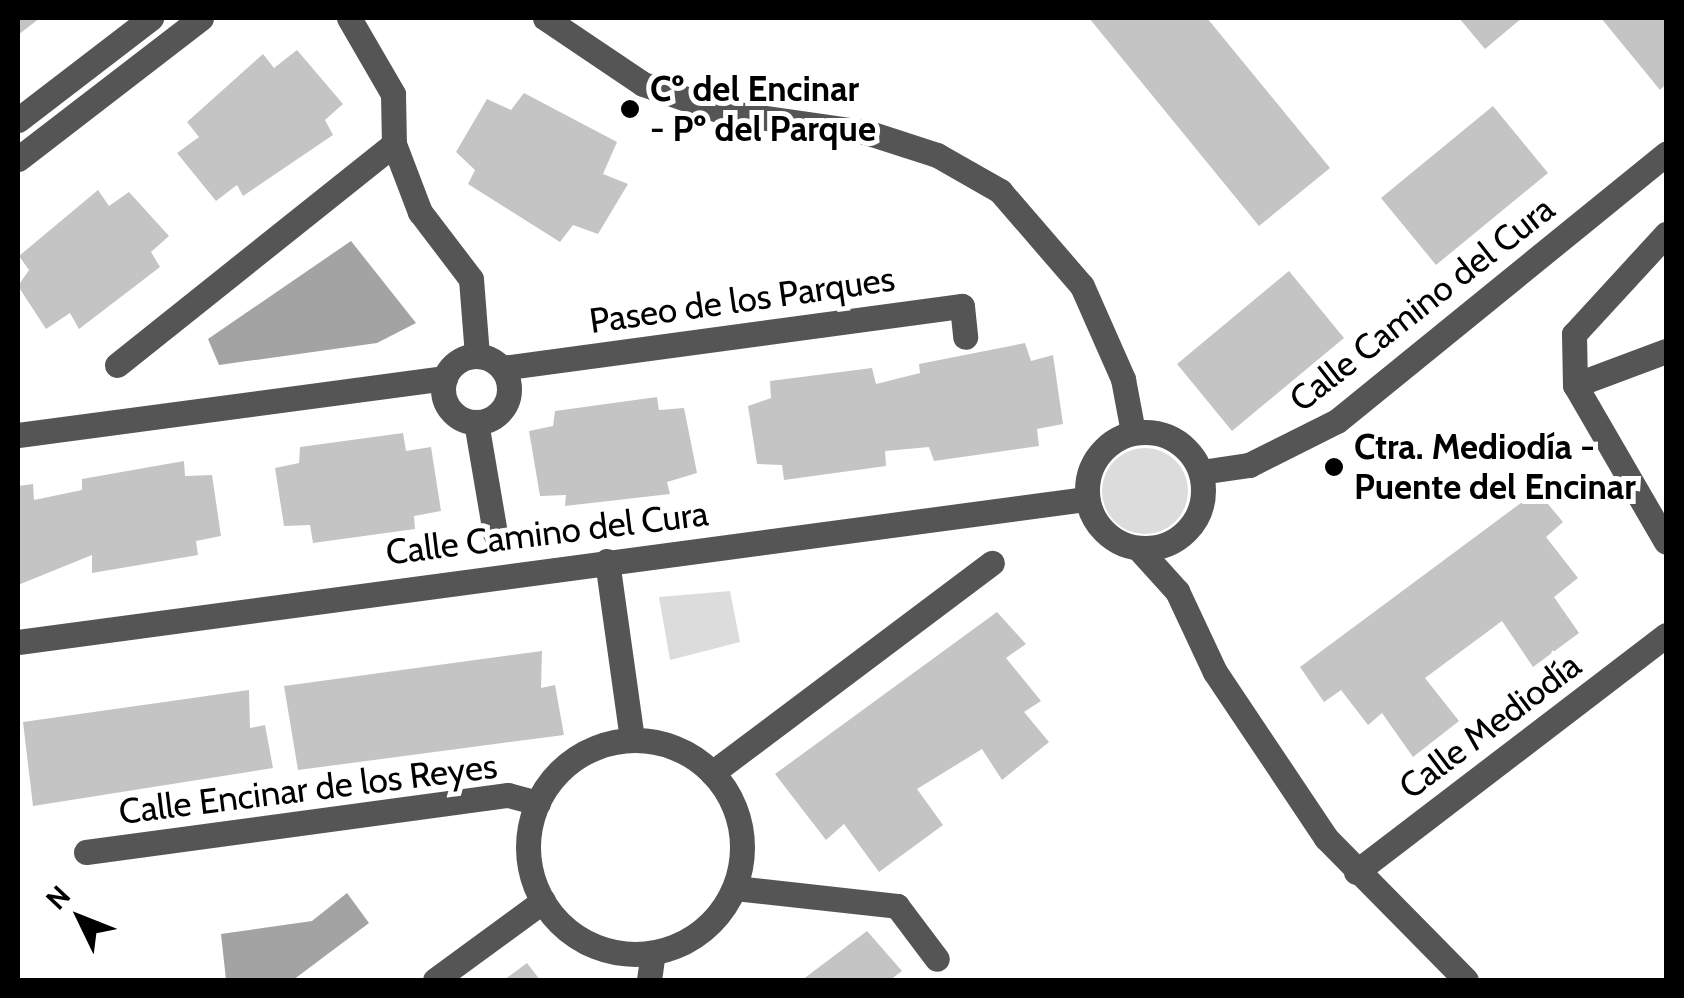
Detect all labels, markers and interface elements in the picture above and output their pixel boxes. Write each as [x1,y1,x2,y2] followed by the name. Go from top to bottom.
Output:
[650,68,876,150] place label: Cº del Encinar - Pº del Parque
[619,98,641,120] marker: Cº del Encinar - Pº del Parque
[1281,188,1563,420] street label: Calle Camino del Cura
[587,258,897,342] street label: Paseo de los Parques
[1354,426,1636,508] place label: Ctra. Mediodía - Puente del Encinar
[1323,456,1345,478] marker: Ctra. Mediodía - Puente del Encinar
[384,492,710,574] street label: Calle Camino del Cura
[1391,644,1589,808] street label: Calle Mediodía
[117,745,499,833] street label: Calle Encinar de los Reyes
[30,868,130,968] north arrow
[39,879,77,916] text: N

